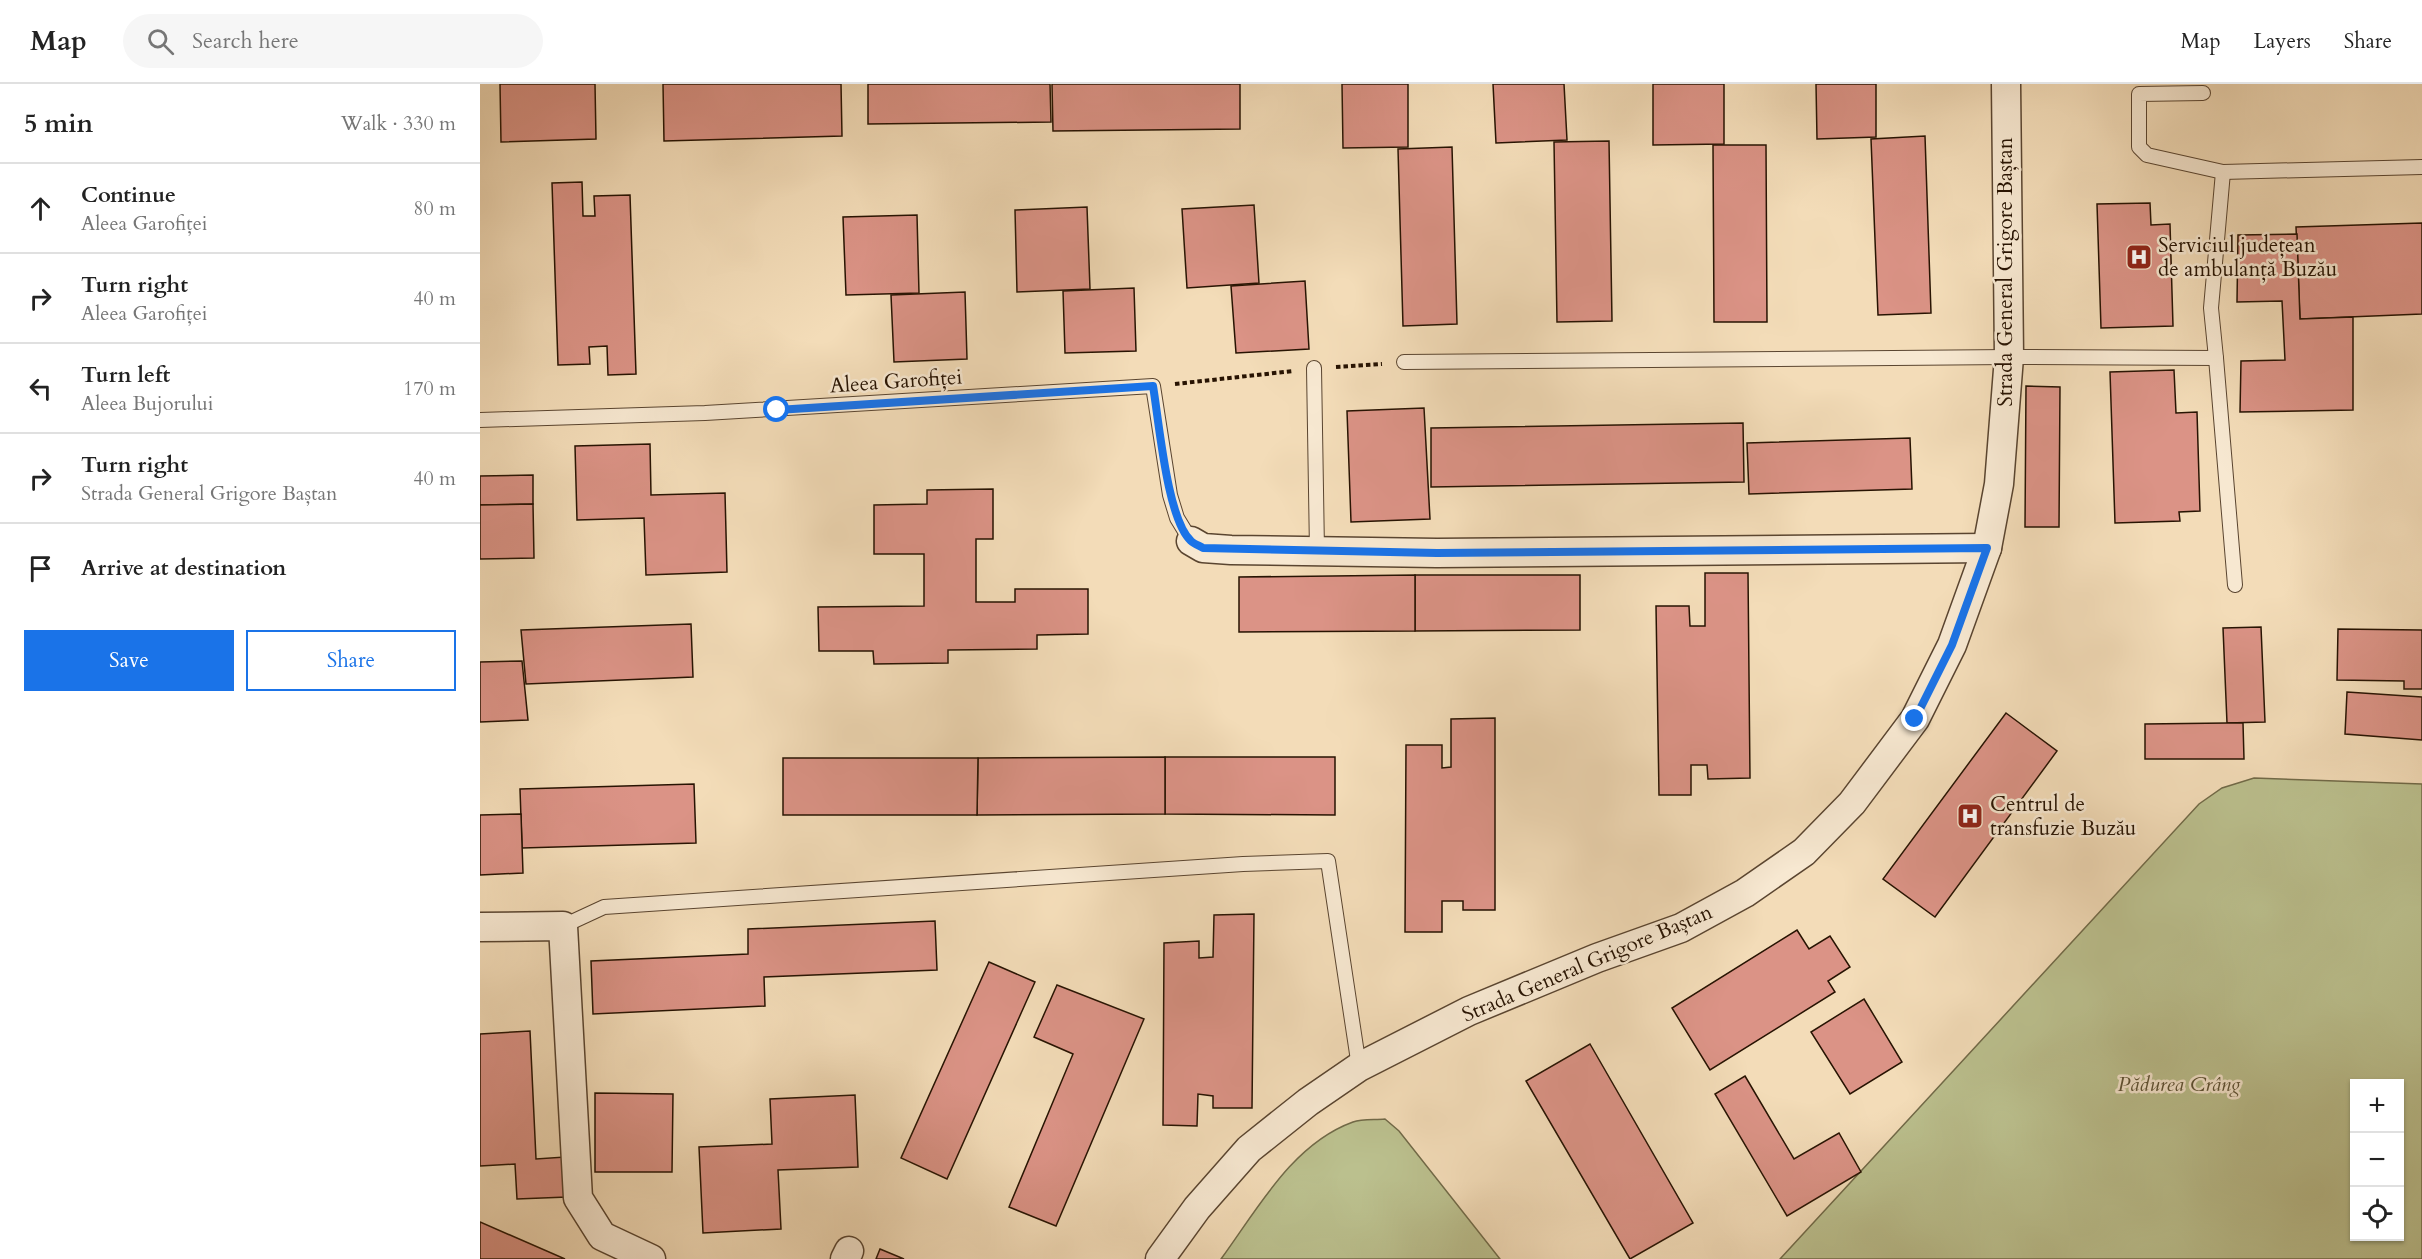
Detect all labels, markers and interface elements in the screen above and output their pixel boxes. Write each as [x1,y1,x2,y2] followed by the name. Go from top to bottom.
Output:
[123,14,543,68] search box
[30,22,87,60] text: Map
[144,25,177,58] icon: search
[192,26,299,56] text: Search here
[2181,27,2221,56] text: Map
[2254,27,2311,56] text: Layers
[2344,27,2392,56] text: Share
[24,106,93,141] text: 5 min
[341,110,456,137] text: Walk · 330 m
[1991,137,2020,407] street label: Strada General Grigore Baștan
[81,180,176,210] text: Continue
[24,192,57,225] icon: ahead
[413,195,456,222] text: 80 m
[81,210,207,237] text: Aleea Garofiței
[2158,231,2337,284] place label: Serviciul județean de ambulanță Buzău
[2124,242,2154,272] hospital icon: Serviciul județean de ambulanță Buzău
[81,270,188,300] text: Turn right
[24,282,57,315] icon: right
[413,285,456,312] text: 40 m
[81,300,207,327] text: Aleea Garofiței
[81,360,170,390] text: Turn left
[829,362,963,401] street label: Aleea Garofiței
[24,372,57,405] icon: left
[403,375,456,402] text: 170 m
[81,390,213,417] text: Aleea Bujorului
[763,396,789,422] route start
[81,450,188,480] text: Turn right
[24,462,57,495] icon: right
[413,465,456,492] text: 40 m
[81,480,337,507] text: Strada General Grigore Baștan
[24,552,57,585] icon: arrive
[81,553,286,583] text: Arrive at destination
[24,630,234,691] button: Save
[246,630,456,691] button: Share
[1901,705,1927,731] route end
[1990,790,2136,843] place label: Centrul de transfuzie Buzău
[1955,801,1985,831] hospital icon: Centrul de transfuzie Buzău
[1458,897,1717,1029] street label: Strada General Grigore Baștan
[2118,1070,2241,1099] park label: Pădurea Crâng
[2350,1079,2404,1241] map controls
[2350,1079,2404,1133] button: +
[2350,1133,2404,1187] button: −
[2350,1187,2404,1241] button: locate

